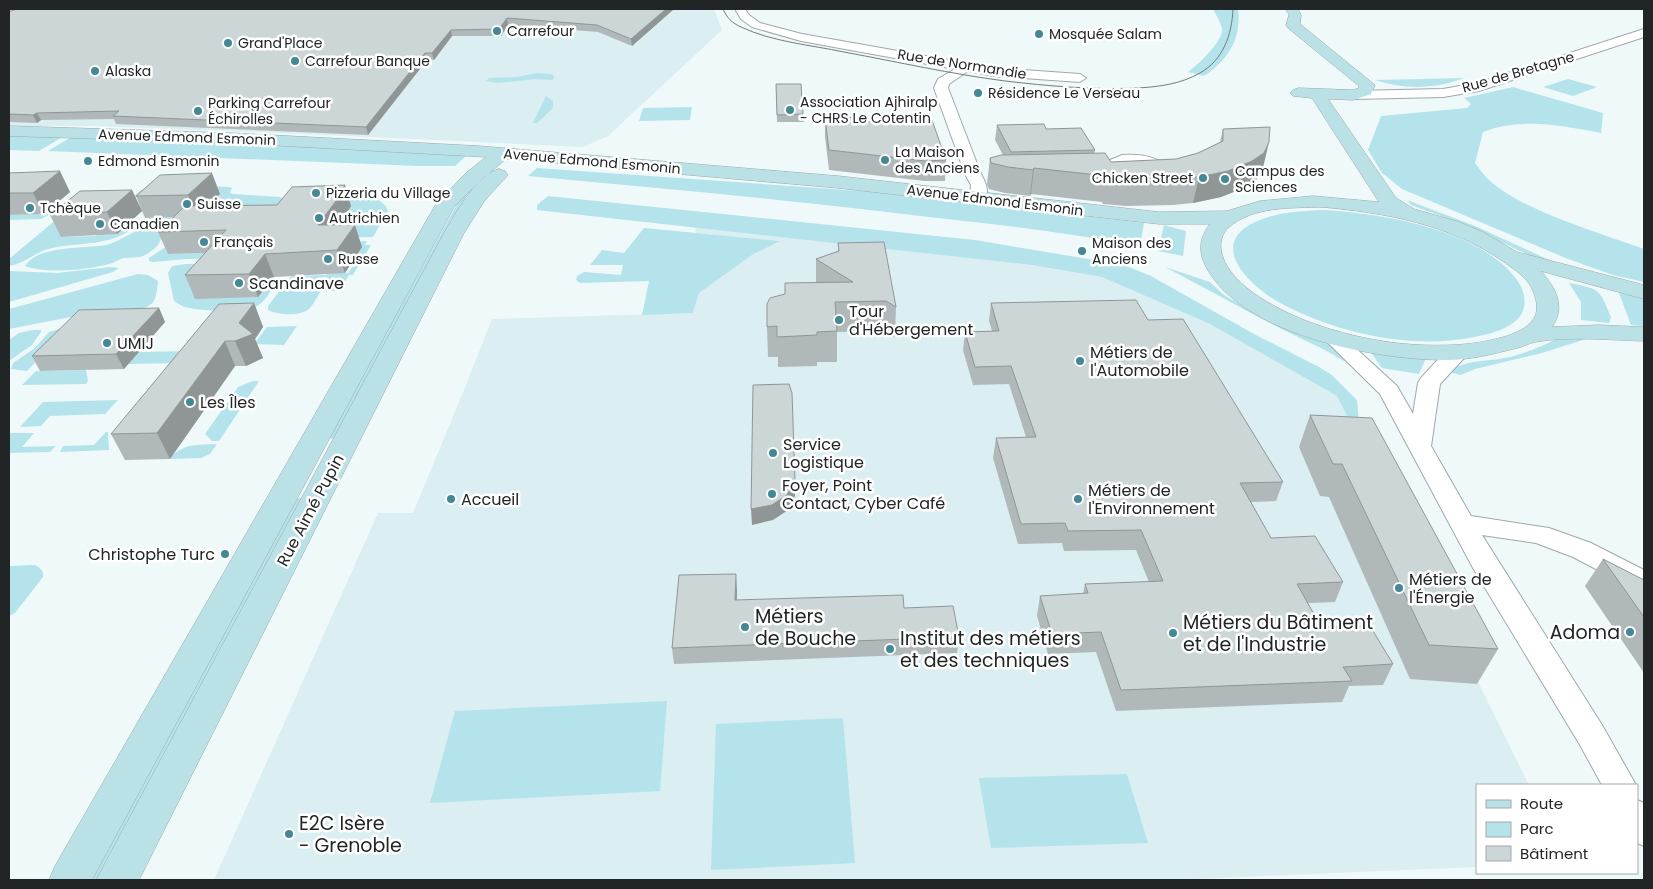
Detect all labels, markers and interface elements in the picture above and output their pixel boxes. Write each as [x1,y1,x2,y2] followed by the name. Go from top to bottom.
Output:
[507,21,574,41] place label: Carrefour
[1049,24,1162,44] place label: Mosquée Salam
[491,25,503,37] marker: Carrefour
[1033,28,1045,40] marker: Mosquée Salam
[238,33,323,53] place label: Grand'Place
[222,37,234,49] marker: Grand'Place
[896,44,1028,84] street label: Rue de Normandie
[1460,46,1577,98] street label: Rue de Bretagne
[305,51,430,71] place label: Carrefour Banque
[289,55,301,67] marker: Carrefour Banque
[105,61,151,81] place label: Alaska
[89,65,101,77] marker: Alaska
[988,83,1140,103] place label: Résidence Le Verseau
[972,87,984,99] marker: Résidence Le Verseau
[800,92,938,128] place label: Association Ajhiralp - CHRS Le Cotentin
[208,93,331,129] place label: Parking Carrefour Échirolles
[784,104,796,116] marker: Association Ajhiralp - CHRS Le Cotentin
[192,105,204,117] marker: Parking Carrefour Échirolles
[98,124,276,150] street label: Avenue Edmond Esmonin
[895,142,979,178] place label: La Maison des Anciens
[503,143,681,179] street label: Avenue Edmond Esmonin
[98,151,219,171] place label: Edmond Esmonin
[879,154,891,166] marker: La Maison des Anciens
[82,155,94,167] marker: Edmond Esmonin
[1235,161,1325,197] place label: Campus des Sciences
[1092,168,1193,188] place label: Chicken Street
[1197,172,1209,184] marker: Chicken Street
[1219,173,1231,185] marker: Campus des Sciences
[906,179,1084,221] street label: Avenue Edmond Esmonin
[326,183,451,203] place label: Pizzeria du Village
[310,187,322,199] marker: Pizzeria du Village
[197,194,241,214] place label: Suisse
[40,198,101,218] place label: Tchèque
[181,198,193,210] marker: Suisse
[24,202,36,214] marker: Tchèque
[329,208,400,228] place label: Autrichien
[313,212,325,224] marker: Autrichien
[110,214,179,234] place label: Canadien
[94,218,106,230] marker: Canadien
[214,232,273,252] place label: Français
[1092,233,1171,269] place label: Maison des Anciens
[198,236,210,248] marker: Français
[1076,245,1088,257] marker: Maison des Anciens
[338,249,379,269] place label: Russe
[322,253,334,265] marker: Russe
[249,272,344,295] place label: Scandinave
[233,277,245,289] marker: Scandinave
[849,300,973,341] place label: Tour d'Hébergement
[833,314,845,326] marker: Tour d'Hébergement
[117,332,154,355] place label: UMIJ
[101,337,113,349] marker: UMIJ
[1090,341,1189,382] place label: Métiers de l'Automobile
[1074,355,1086,367] marker: Métiers de l'Automobile
[200,391,256,414] place label: Les Îles
[184,396,196,408] marker: Les Îles
[783,433,864,474] place label: Service Logistique
[767,447,779,459] marker: Service Logistique
[271,450,350,570] street label: Rue Aimé Pupin
[782,474,945,515] place label: Foyer, Point Contact, Cyber Café
[1088,479,1215,520] place label: Métiers de l'Environnement
[461,488,519,511] place label: Accueil
[766,488,778,500] marker: Foyer, Point Contact, Cyber Café
[445,493,457,505] marker: Accueil
[1072,493,1084,505] marker: Métiers de l'Environnement
[88,543,215,566] place label: Christophe Turc
[219,548,231,560] marker: Christophe Turc
[1409,568,1492,609] place label: Métiers de l'Énergie
[1393,582,1405,594] marker: Métiers de l'Énergie
[755,603,856,652] place label: Métiers de Bouche
[1183,609,1373,658] place label: Métiers du Bâtiment et de l'Industrie
[1550,619,1620,646] place label: Adoma
[739,621,751,633] marker: Métiers de Bouche
[900,625,1081,674] place label: Institut des métiers et des techniques
[1624,626,1636,638] marker: Adoma
[1167,627,1179,639] marker: Métiers du Bâtiment et de l'Industrie
[884,643,896,655] marker: Institut des métiers et des techniques
[1476,784,1638,874] legend
[1520,793,1563,814] text: Route
[299,810,402,859] place label: E2C Isère - Grenoble
[1520,818,1554,839] text: Parc
[283,828,295,840] marker: E2C Isère - Grenoble
[1520,843,1588,864] text: Bâtiment

